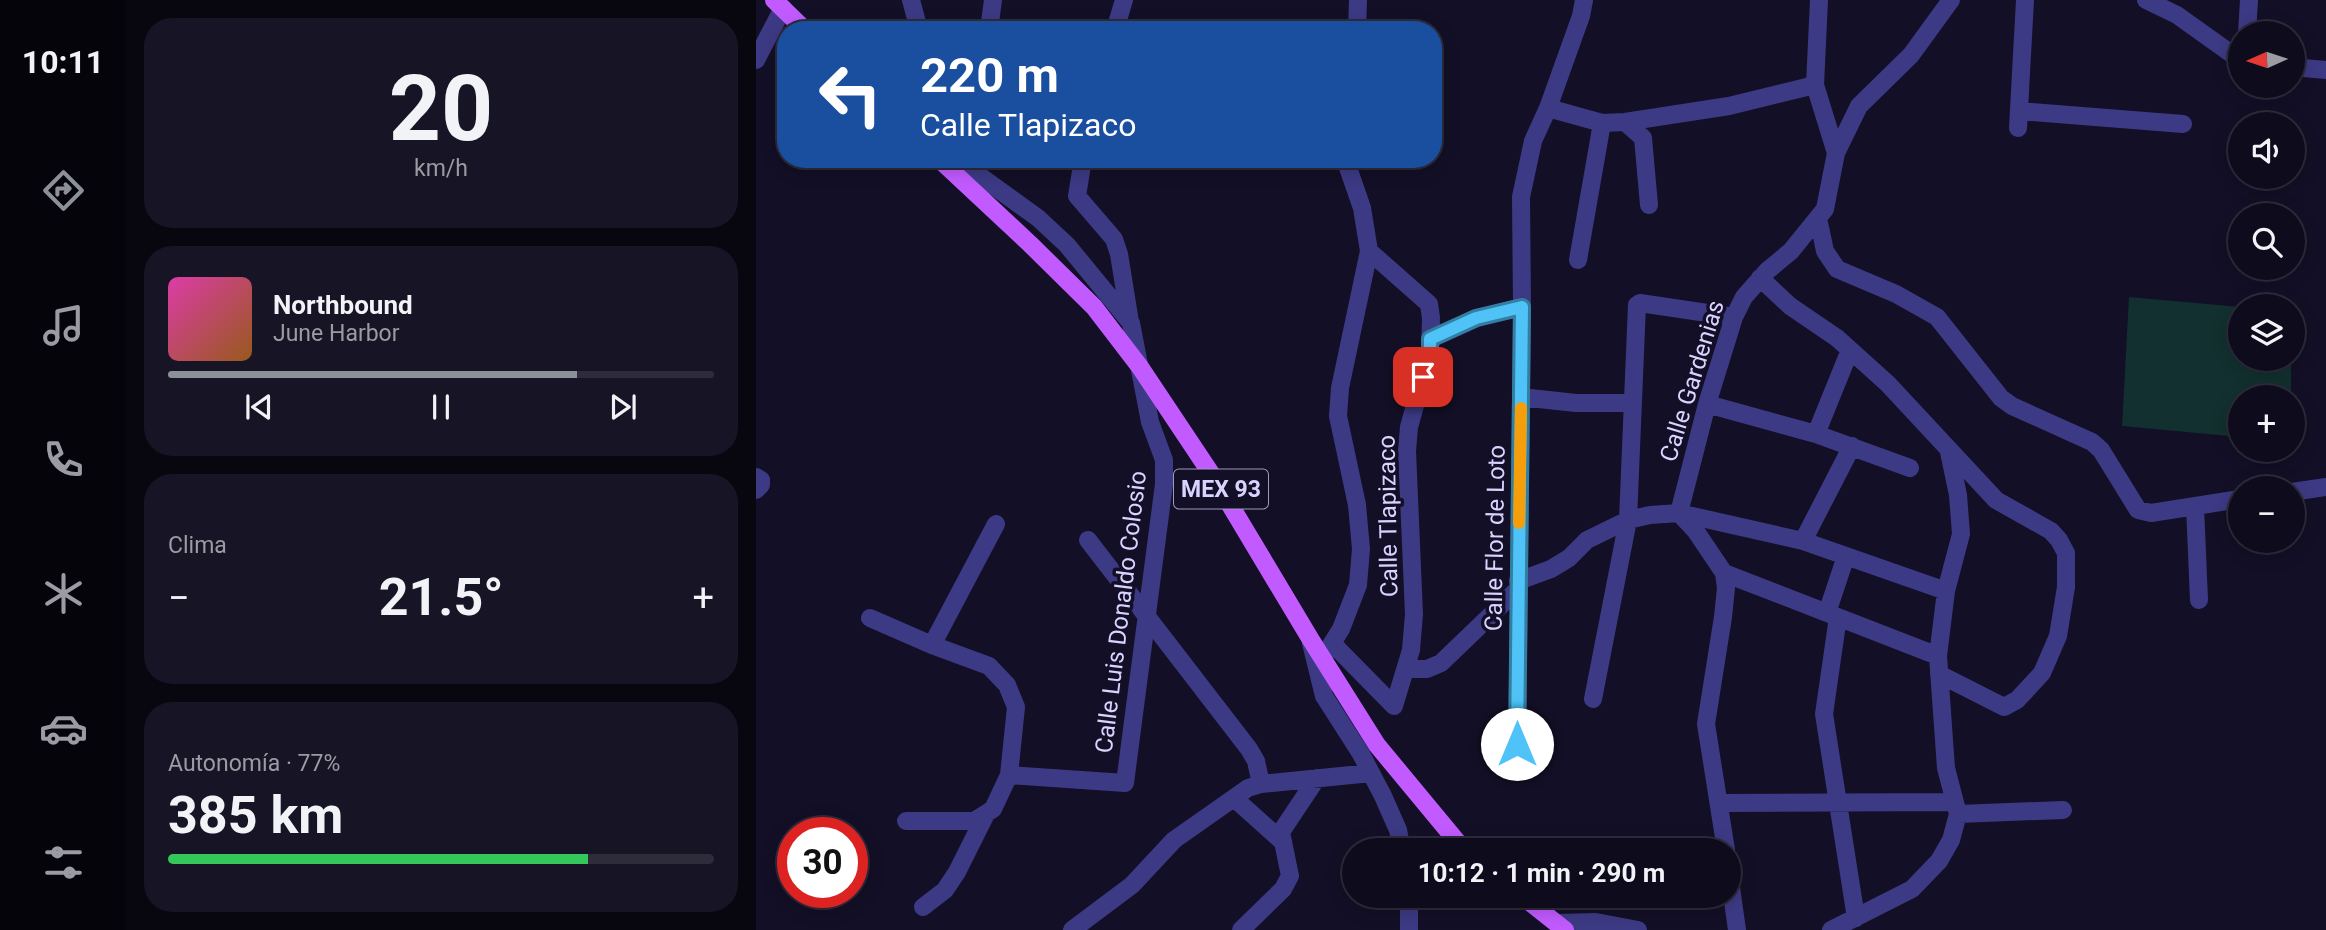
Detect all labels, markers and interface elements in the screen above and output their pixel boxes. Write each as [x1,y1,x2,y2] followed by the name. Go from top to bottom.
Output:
[2228,21,2305,98] north arrow
[2228,21,2305,553] map controls
[22,43,104,81] text: 10:11
[920,47,1059,104] text: 220 m
[805,49,896,140] icon: left
[389,56,493,162] text: 20
[920,106,1136,144] text: Calle Tlapizaco
[2228,112,2305,189] button: sound
[414,155,468,182] text: km/h
[39,166,88,215] icon: directions
[2228,203,2305,280] button: search
[273,290,413,320] text: Northbound
[2228,294,2305,371] button: layers
[1654,297,1730,465] street label: Calle Gardenias
[39,301,88,350] icon: music
[273,320,400,347] text: June Harbor
[1393,347,1453,407] pin
[1404,358,1442,396] icon: arrive
[2228,385,2305,462] button: +
[240,388,278,426] icon: previous
[422,388,460,426] icon: pause
[604,388,642,426] icon: next
[39,435,88,484] icon: phone
[1373,435,1403,597] street label: Calle Tlapizaco
[1479,445,1511,631] street label: Calle Flor de Loto
[1090,469,1152,755] street label: Calle Luis Donaldo Colosio
[1174,470,1268,509] road number: MEX 93
[2228,476,2305,553] button: −
[168,532,227,559] text: Clima
[379,567,504,628] text: 21.5°
[39,569,88,618] icon: climate
[168,576,190,620] text: −
[692,576,714,620] text: +
[39,704,88,753] icon: car
[1480,707,1554,781] position arrow
[168,750,340,777] text: Autonomía · 77%
[168,785,343,846] text: 385 km
[777,817,868,908] speed limit sign: 30
[39,838,88,887] icon: filters
[1418,858,1665,888] text: 10:12 · 1 min · 290 m

